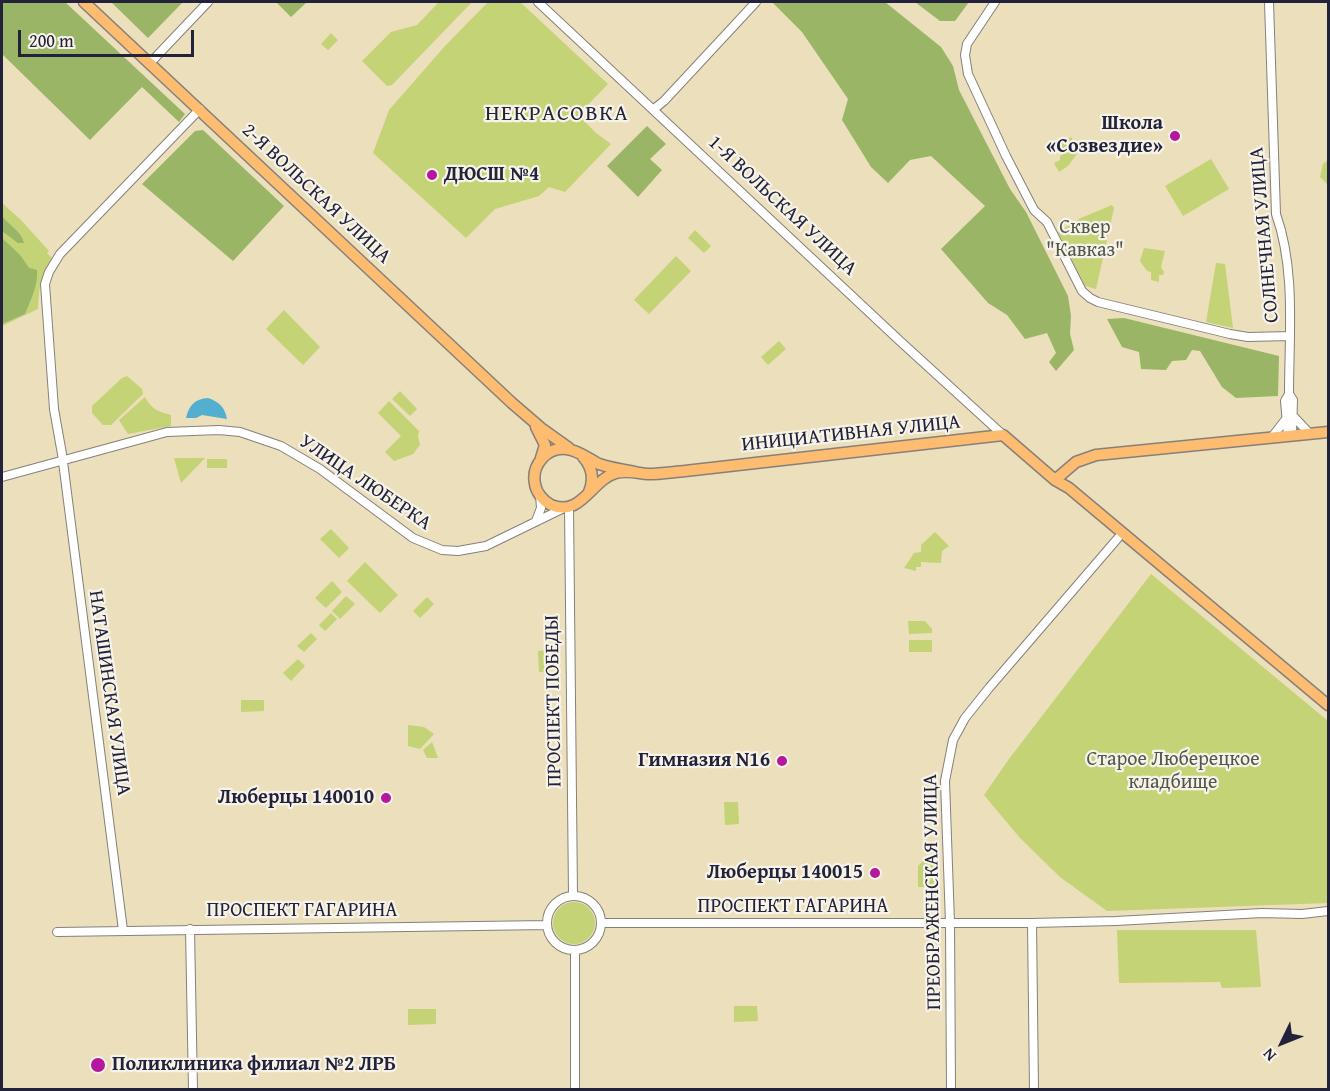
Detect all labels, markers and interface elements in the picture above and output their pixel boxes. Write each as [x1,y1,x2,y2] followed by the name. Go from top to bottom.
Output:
[21,18,196,56] scale bar
[29,27,74,54] text: 200 m
[485,101,629,127] district label: НЕКРАСОВКА
[1046,112,1163,159] place label: Школа «Созвездие»
[237,119,395,269] street label: 2-Я ВОЛЬСКАЯ УЛИЦА
[1168,129,1182,143] marker: Школа «Созвездие»
[703,131,861,281] street label: 1-Я ВОЛЬСКАЯ УЛИЦА
[1245,146,1285,324] street label: СОЛНЕЧНАЯ УЛИЦА
[444,163,539,187] place label: ДЮСШ №4
[425,168,439,182] marker: ДЮСШ №4
[1046,216,1124,263] park label: Сквер "Кавказ"
[740,411,962,457] street label: ИНИЦИАТИВНАЯ УЛИЦА
[294,430,436,536] street label: УЛИЦА ЛЮБЕРКА
[83,589,135,797] street label: НАТАШИНСКАЯ УЛИЦА
[540,615,568,787] street label: ПРОСПЕКТ ПОБЕДЫ
[1086,748,1260,795] park label: Старое Люберецкое кладбище
[638,749,770,773] place label: Гимназия N16
[775,754,789,768] marker: Гимназия N16
[919,774,947,1010] street label: ПРЕОБРАЖЕНСКАЯ УЛИЦА
[218,786,374,810] place label: Люберцы 140010
[379,791,393,805] marker: Люберцы 140010
[707,861,863,885] place label: Люберцы 140015
[868,866,882,880] marker: Люберцы 140015
[698,895,888,919] street label: ПРОСПЕКТ ГАГАРИНА
[207,899,397,923] street label: ПРОСПЕКТ ГАГАРИНА
[1252,1013,1312,1073] north arrow
[1256,1043,1281,1067] text: N
[112,1053,396,1077] place label: Поликлиника филиал №2 ЛРБ
[89,1056,107,1074] marker: Поликлиника филиал №2 ЛРБ

